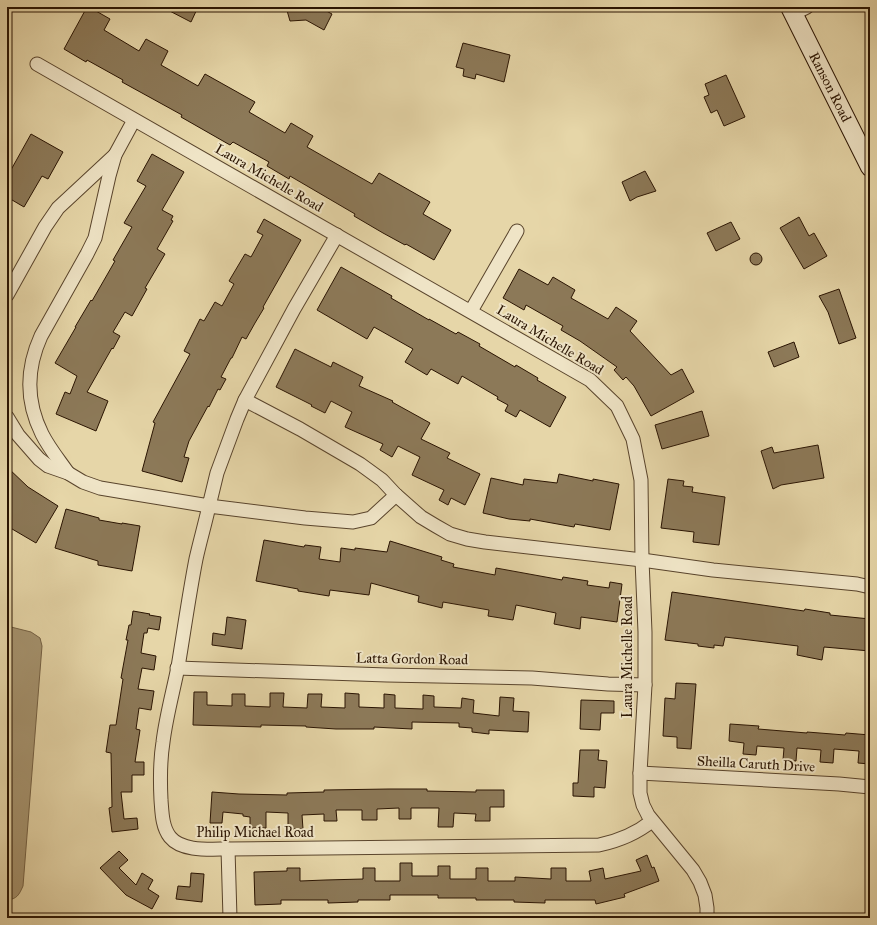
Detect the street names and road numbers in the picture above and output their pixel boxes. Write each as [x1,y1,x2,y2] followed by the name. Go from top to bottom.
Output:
[805,49,855,125] street label: Ranson Road
[212,140,326,216] street label: Laura Michelle Road
[493,301,607,379] street label: Laura Michelle Road
[619,596,636,718] street label: Laura Michelle Road
[356,650,468,668] street label: Latta Gordon Road
[696,752,816,776] street label: Sheilla Caruth Drive
[196,824,314,841] street label: Philip Michael Road

